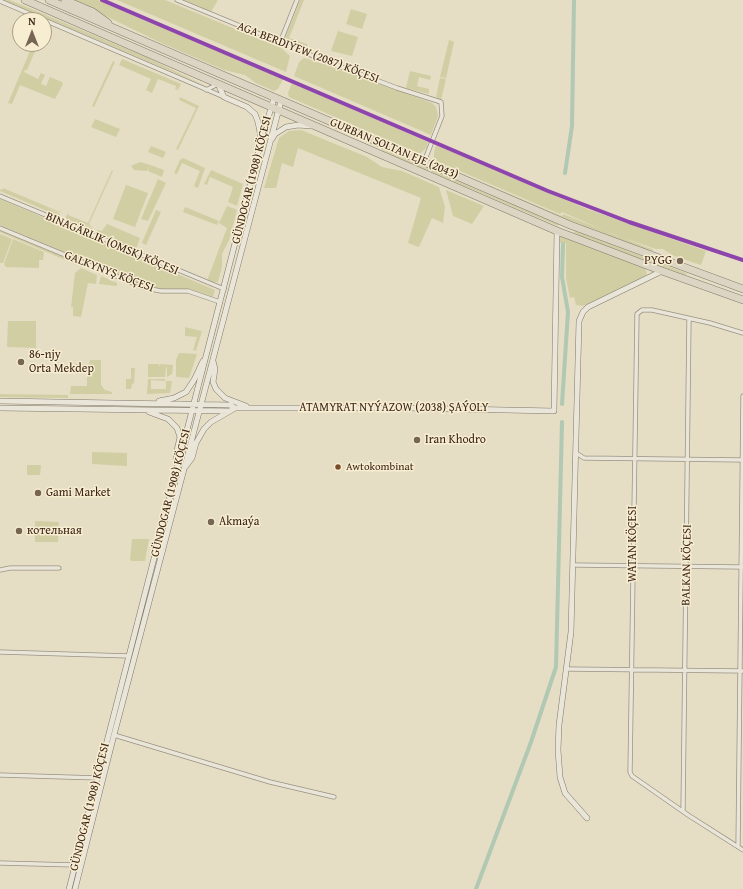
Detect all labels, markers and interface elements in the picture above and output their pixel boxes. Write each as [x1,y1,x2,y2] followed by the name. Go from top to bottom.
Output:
[12,12,52,52] north arrow
[28,13,36,29] text: N
[235,19,381,87] street label: AGA BERDIÝEW (2087) KÖÇESI
[229,115,275,245] street label: GÜNDOGAR (1908) KÖÇESI
[328,115,460,183] street label: GURBAN SOLTAN EJE (2043)
[43,209,181,279] street label: BINAGÄRLIK (OMSK) KÖÇESI
[62,248,156,296] street label: GALKYNYŞ KÖÇESI
[644,254,672,268] place label: PYGG
[675,256,685,266] marker: PYGG
[29,348,94,376] place label: 86-njy Orta Mekdep
[16,357,26,367] marker: 86-njy Orta Mekdep
[299,401,489,415] street label: ATAMYRAT NYÝAZOW (2038) ŞAÝOLY
[148,428,194,558] street label: GÜNDOGAR (1908) KÖÇESI
[425,433,486,447] place label: Iran Khodro
[412,435,422,445] marker: Iran Khodro
[346,460,414,474] place label: Awtokombinat
[333,462,343,472] marker: Awtokombinat
[46,486,111,500] place label: Gami Market
[33,488,43,498] marker: Gami Market
[626,506,640,582] street label: WATAN KÖÇESI
[219,515,259,529] place label: Аkmaýa
[206,517,216,527] marker: Аkmaýa
[27,524,82,538] place label: котельная
[679,524,695,606] street label: BALKAN KÖÇESI
[14,526,24,536] marker: котельная
[67,742,113,872] street label: GÜNDOGAR (1908) KÖÇESI

